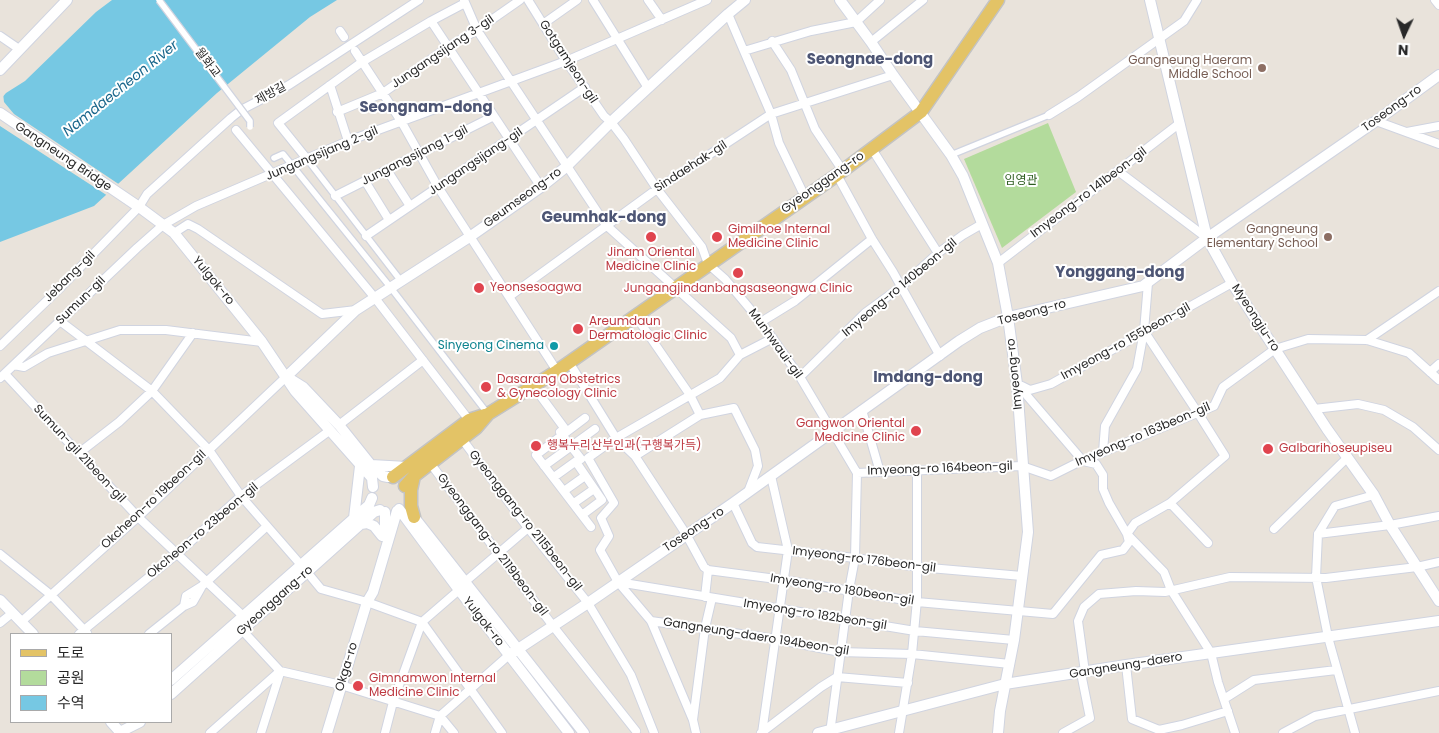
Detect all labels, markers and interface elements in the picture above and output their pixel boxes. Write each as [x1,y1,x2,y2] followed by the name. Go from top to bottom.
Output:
[1379,10,1429,60] north arrow
[389,12,497,92] street label: Jungangsijang 3-gil
[536,18,600,106] street label: Gotgamjeon-gil
[60,37,182,141] water label: Namdaecheon River
[1397,40,1409,60] text: N
[191,45,223,81] street label: 월화교
[807,51,933,69] district label: Seongnae-dong
[1128,54,1252,82] place label: Gangneung Haeram Middle School
[1256,62,1268,74] marker: Gangneung Haeram Middle School
[253,80,289,108] street label: 제방길
[1359,83,1425,135] street label: Toseong-ro
[359,99,493,117] district label: Seongnam-dong
[12,119,114,195] street label: Gangneung Bridge
[359,123,471,189] street label: Jungangsijang 1-gil
[264,124,380,184] street label: Jungangsijang 2-gil
[426,125,526,199] street label: Jungangsijang-gil
[652,138,730,196] street label: Sindaehak-gil
[1028,145,1150,241] street label: Imyeong-ro 141beon-gil
[779,149,867,217] street label: Gyeonggang-ro
[481,165,565,231] street label: Geumseong-ro
[1004,174,1038,188] park label: 임영관
[542,209,666,227] district label: Geumhak-dong
[728,223,830,251] place label: Gimilhoe Internal Medicine Clinic
[1207,223,1318,251] place label: Gangneung Elementary School
[644,230,658,244] marker: Jinam Oriental Medicine Clinic
[710,230,724,244] marker: Gimilhoe Internal Medicine Clinic
[1322,231,1334,243] marker: Gangneung Elementary School
[840,236,960,340] street label: Imyeong-ro 140beon-gil
[606,246,696,274] place label: Jinam Oriental Medicine Clinic
[41,248,99,306] street label: Jebang-gil
[189,254,237,308] street label: Yulgok-ro
[1055,264,1185,282] district label: Yonggang-dong
[731,266,745,280] marker: Jungangjindanbangsaseongwa Clinic
[53,274,109,328] street label: Sumun-gil
[472,281,486,295] marker: Yeonsesoagwa
[490,281,582,295] place label: Yeonsesoagwa
[623,282,853,296] place label: Jungangjindanbangsaseongwa Clinic
[1228,282,1282,354] street label: Myeongju-ro
[996,297,1068,329] street label: Toseong-ro
[1059,300,1193,384] street label: Imyeong-ro 155beon-gil
[745,306,805,382] street label: Munhwaui-gil
[589,315,707,343] place label: Areumdaun Dermatologic Clinic
[571,322,585,336] marker: Areumdaun Dermatologic Clinic
[1004,338,1026,410] street label: Imyeong-ro
[438,339,544,353] place label: Sinyeong Cinema
[548,340,560,352] marker: Sinyeong Cinema
[873,369,983,387] district label: Imdang-dong
[497,373,621,401] place label: Dasarang Obstetrics & Gynecology Clinic
[479,380,493,394] marker: Dasarang Obstetrics & Gynecology Clinic
[1073,400,1213,470] street label: Imyeong-ro 163beon-gil
[30,402,128,506] street label: Sumun-gil 21beon-gil
[796,417,905,445] place label: Gangwon Oriental Medicine Clinic
[909,424,923,438] marker: Gangwon Oriental Medicine Clinic
[529,439,543,453] marker: 행복누리산부인과(구행복가득)
[547,439,701,453] place label: 행복누리산부인과(구행복가득)
[1261,442,1275,456] marker: Galbarihoseupiseu
[1279,442,1392,456] place label: Galbarihoseupiseu
[99,448,209,552] street label: Okcheon-ro 19beon-gil
[466,448,584,594] street label: Gyeonggang-ro 2115beon-gil
[867,459,1013,479] street label: Imyeong-ro 164beon-gil
[434,471,550,619] street label: Gyeonggang-ro 2119beon-gil
[144,480,262,582] street label: Okcheon-ro 23beon-gil
[661,504,727,556] street label: Toseong-ro
[791,544,937,576] street label: Imyeong-ro 176beon-gil
[234,563,316,639] street label: Gyeonggang-ro
[769,572,915,608] street label: Imyeong-ro 180beon-gil
[459,595,507,649] street label: Yulgok-ro
[742,597,888,633] street label: Imyeong-ro 182beon-gil
[662,615,850,659] street label: Gangneung-daero 194beon-gil
[10,633,172,723] legend
[333,641,361,693] street label: Okga-ro
[57,642,85,663] text: 도로
[1068,650,1184,682] street label: Gangneung-daero
[57,667,85,688] text: 공원
[369,672,496,700] place label: Gimnamwon Internal Medicine Clinic
[351,679,365,693] marker: Gimnamwon Internal Medicine Clinic
[57,692,85,713] text: 수역

